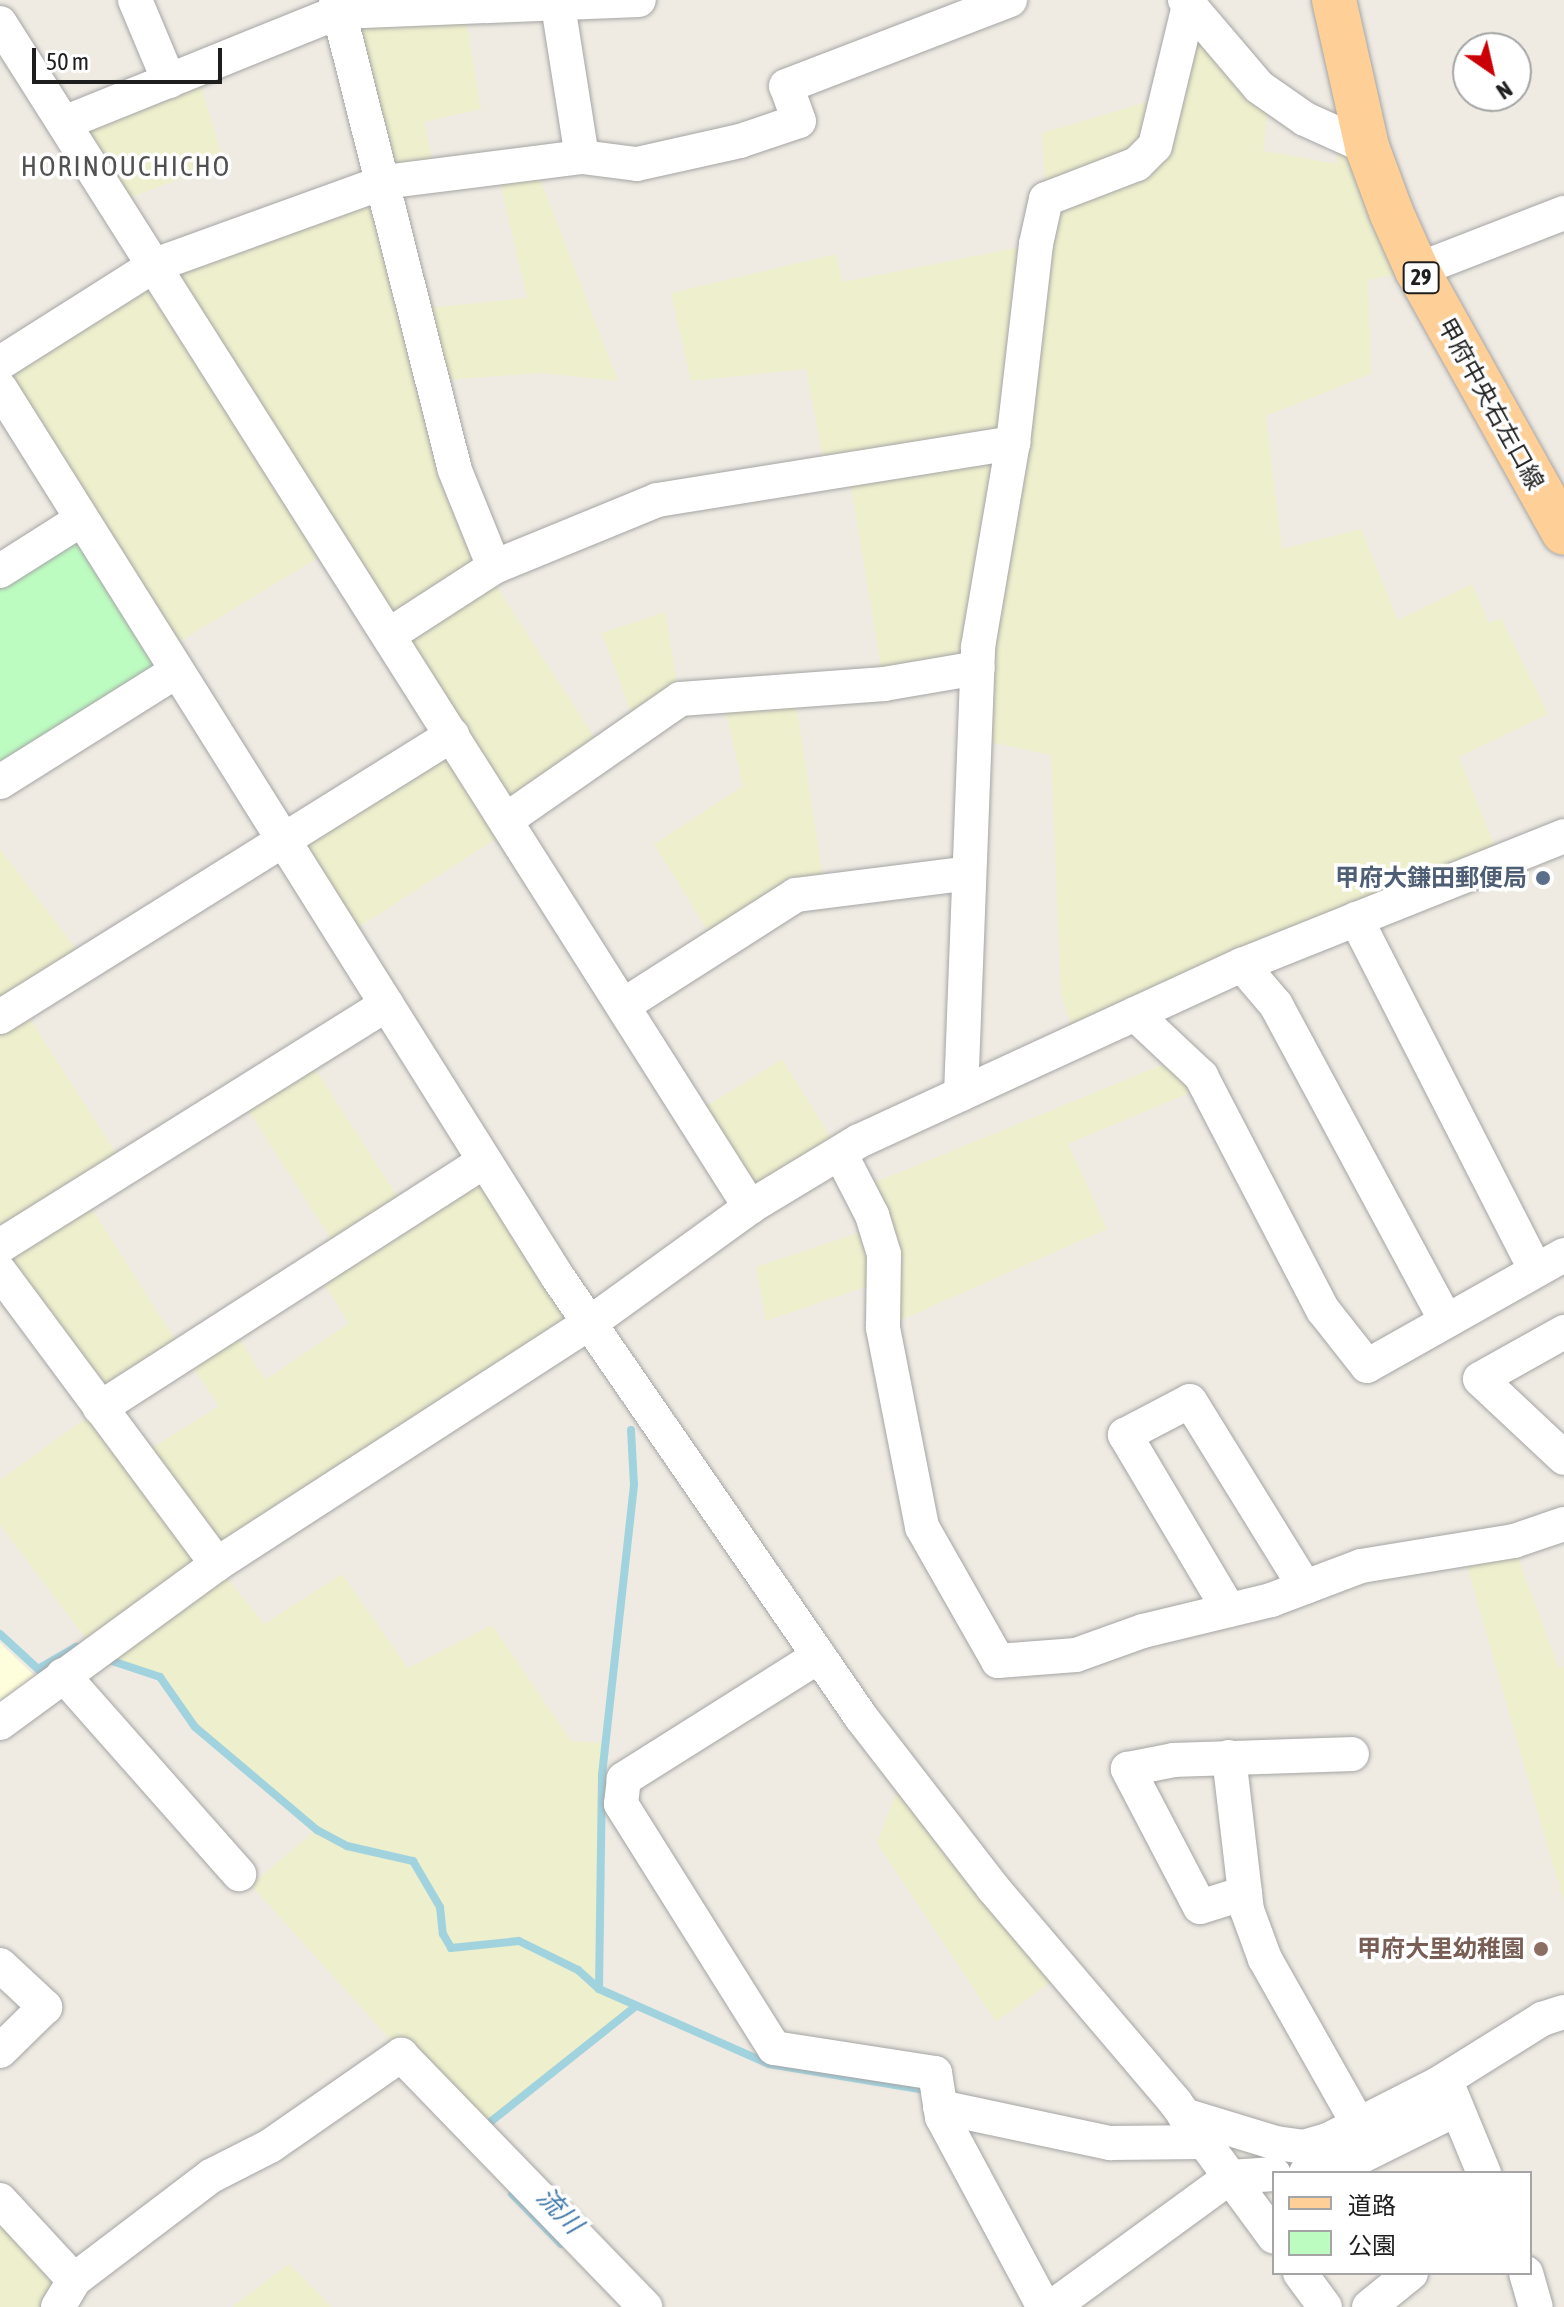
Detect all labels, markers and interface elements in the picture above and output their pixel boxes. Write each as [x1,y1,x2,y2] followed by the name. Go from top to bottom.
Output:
[36,32,226,82] scale bar
[1452,32,1532,112] north arrow
[46,48,89,75] text: 50 m
[1492,76,1517,105] text: N
[21,149,231,183] district label: HORINOUCHICHO
[1401,260,1441,296] road number: 29
[1432,313,1550,495] street label: 甲府中央右左口線
[1335,864,1527,892] place label: 甲府大鎌田郵便局
[1534,869,1552,887] marker: 甲府大鎌田郵便局
[1357,1935,1525,1963] place label: 甲府大里幼稚園
[1532,1940,1550,1958] marker: 甲府大里幼稚園
[1272,2171,1532,2275] legend
[530,2181,588,2241] water label: 流川
[1348,2192,1396,2219] text: 道路
[1348,2232,1396,2259] text: 公園

